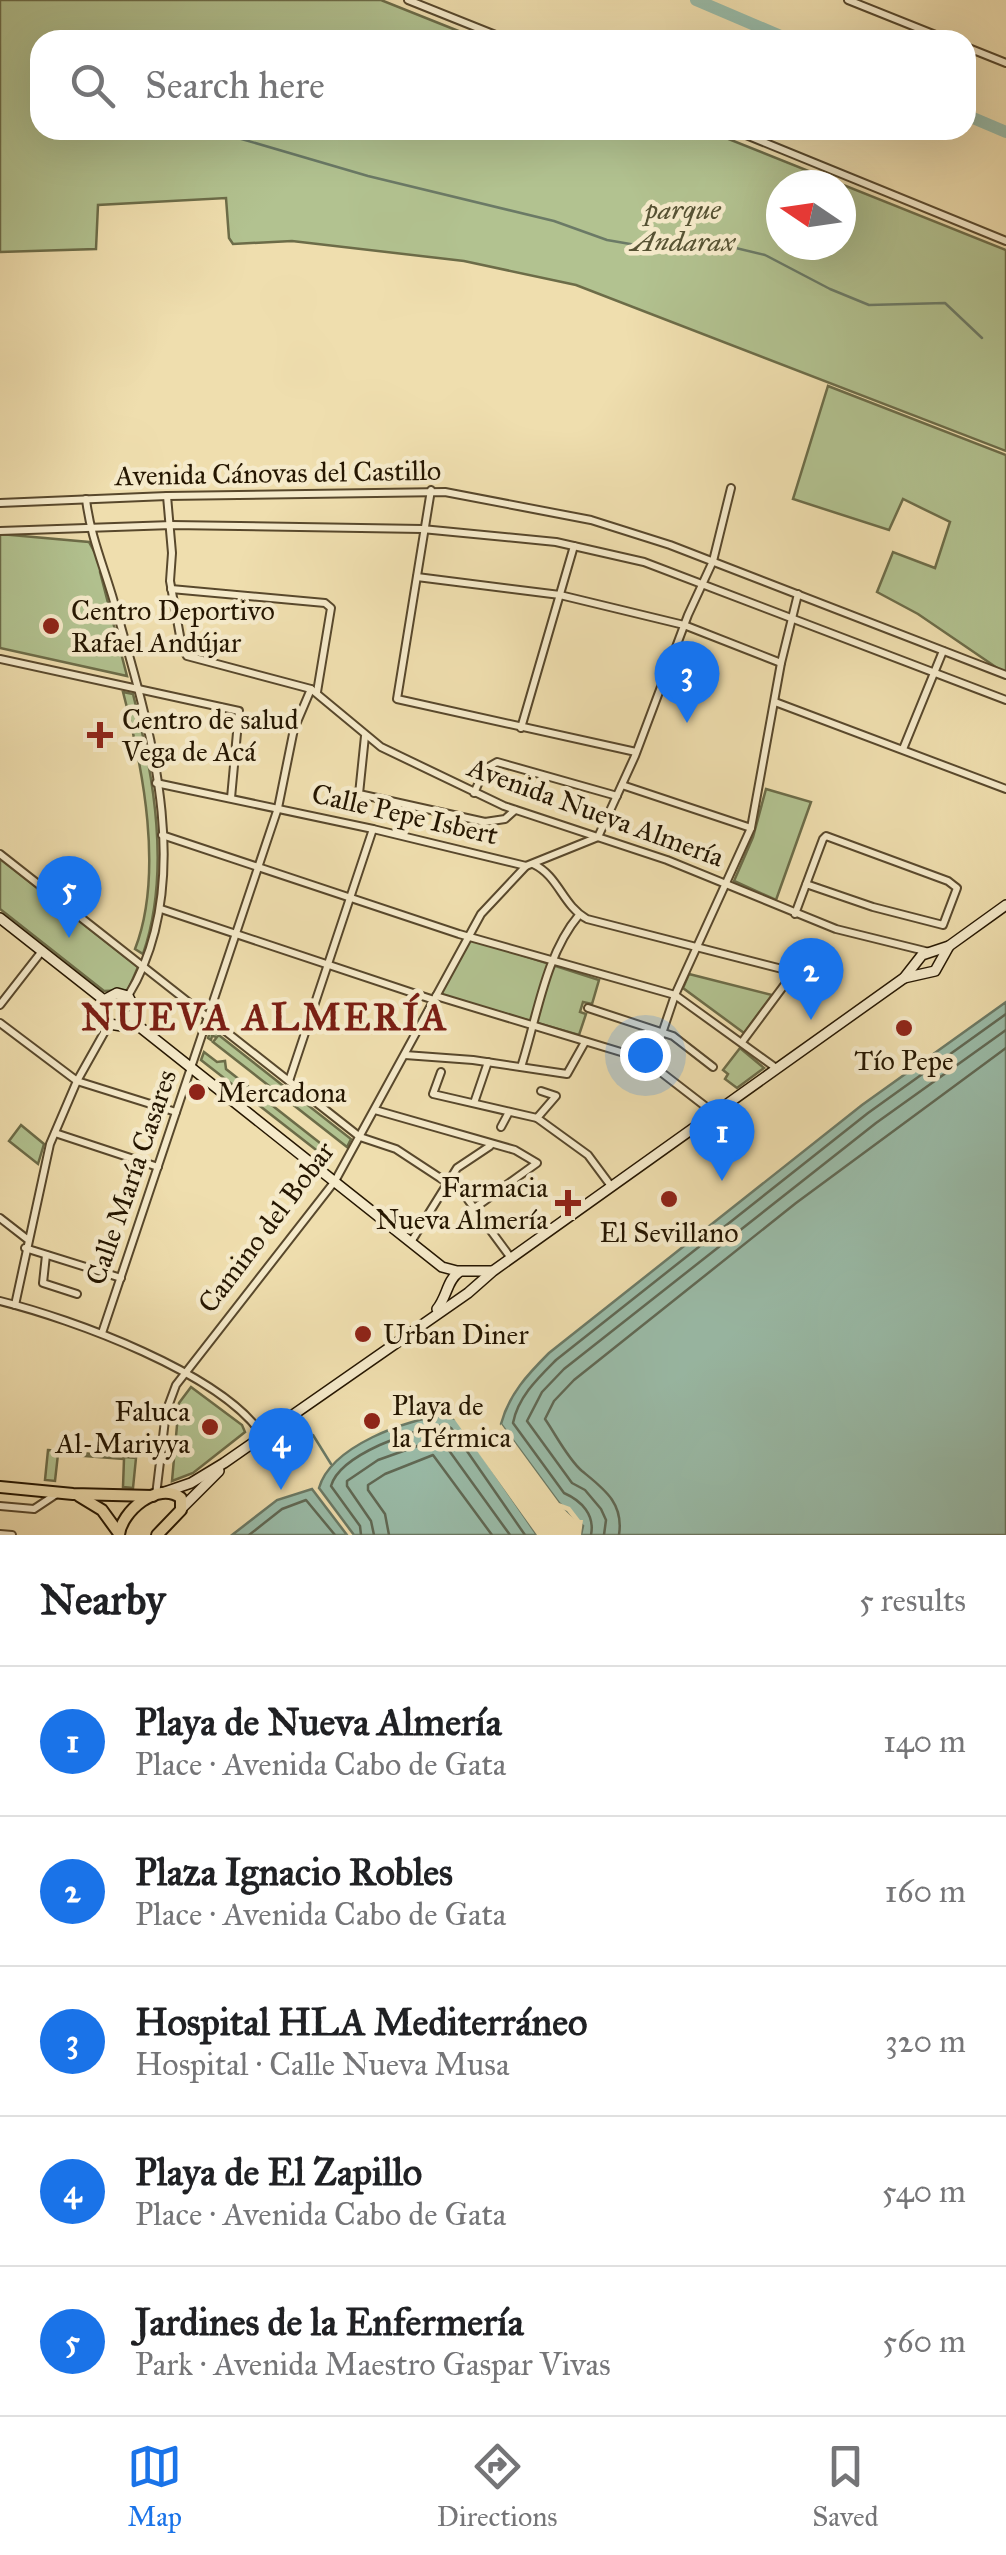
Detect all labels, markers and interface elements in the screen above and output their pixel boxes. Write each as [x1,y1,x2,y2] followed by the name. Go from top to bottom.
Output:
[30,30,976,140] search box
[65,58,120,113] icon: search
[145,62,325,108] text: Search here
[766,170,856,260] north arrow
[628,192,736,259] park label: parque Andarax
[114,453,441,493] street label: Avenida Cánovas del Castillo
[71,593,275,660] place label: Centro Deportivo Rafael Andújar
[40,615,62,637] marker: Centro Deportivo Rafael Andújar
[654,640,720,723] pin: 3
[121,702,299,769] place label: Centro de salud Vega de Acá
[87,722,113,748] marker: Centro de salud Vega de Acá
[462,749,729,875] street label: Avenida Nueva Almería
[309,776,502,852] street label: Calle Pepe Isbert
[36,856,102,938] pin: 5
[778,938,844,1020] pin: 2
[81,992,449,1040] district label: NUEVA ALMERÍA
[893,1017,915,1039] marker: Tío Pepe
[620,1030,671,1081] your location
[854,1043,954,1078] place label: Tío Pepe
[78,1065,184,1289] street label: Calle María Casares
[217,1075,347,1110] place label: Mercadona
[186,1081,208,1103] marker: Mercadona
[690,1098,754,1181] pin: 1
[190,1134,342,1320] street label: Camino del Bobar
[375,1170,548,1237] place label: Farmacia Nueva Almería
[658,1188,680,1210] marker: El Sevillano
[557,1192,579,1214] marker: Farmacia Nueva Almería
[599,1215,739,1250] place label: El Sevillano
[383,1317,529,1352] place label: Urban Diner
[352,1323,374,1345] marker: Urban Diner
[392,1388,511,1455] place label: Playa de la Térmica
[55,1394,190,1461] place label: Faluca Al-Mariyya
[248,1408,314,1490] pin: 4
[361,1410,383,1432] marker: Playa de la Térmica
[199,1416,221,1438] marker: Faluca Al-Mariyya
[40,1574,165,1626] text: Nearby
[859,1581,966,1620] text: 5 results
[135,1699,502,1745] text: Playa de Nueva Almería
[66,1722,79,1761] text: 1
[883,1722,966,1761] text: 140 m
[135,1745,506,1784] text: Place · Avenida Cabo de Gata
[135,1849,453,1895] text: Plaza Ignacio Robles
[65,1872,80,1911] text: 2
[885,1872,966,1911] text: 160 m
[135,1895,506,1934] text: Place · Avenida Cabo de Gata
[135,1999,587,2045] text: Hospital HLA Mediterráneo
[66,2022,79,2061] text: 3
[885,2022,966,2061] text: 320 m
[135,2045,509,2084] text: Hospital · Calle Nueva Musa
[135,2149,422,2195] text: Playa de El Zapillo
[64,2172,81,2211] text: 4
[882,2172,966,2211] text: 540 m
[135,2195,506,2234] text: Place · Avenida Cabo de Gata
[135,2299,524,2345] text: Jardines de la Enfermería
[65,2322,80,2361] text: 5
[882,2322,966,2361] text: 560 m
[135,2345,611,2384] text: Park · Avenida Maestro Gaspar Vivas
[127,2439,182,2534] tab: Map
[437,2439,558,2534] tab: Directions
[812,2439,879,2534] tab: Saved

